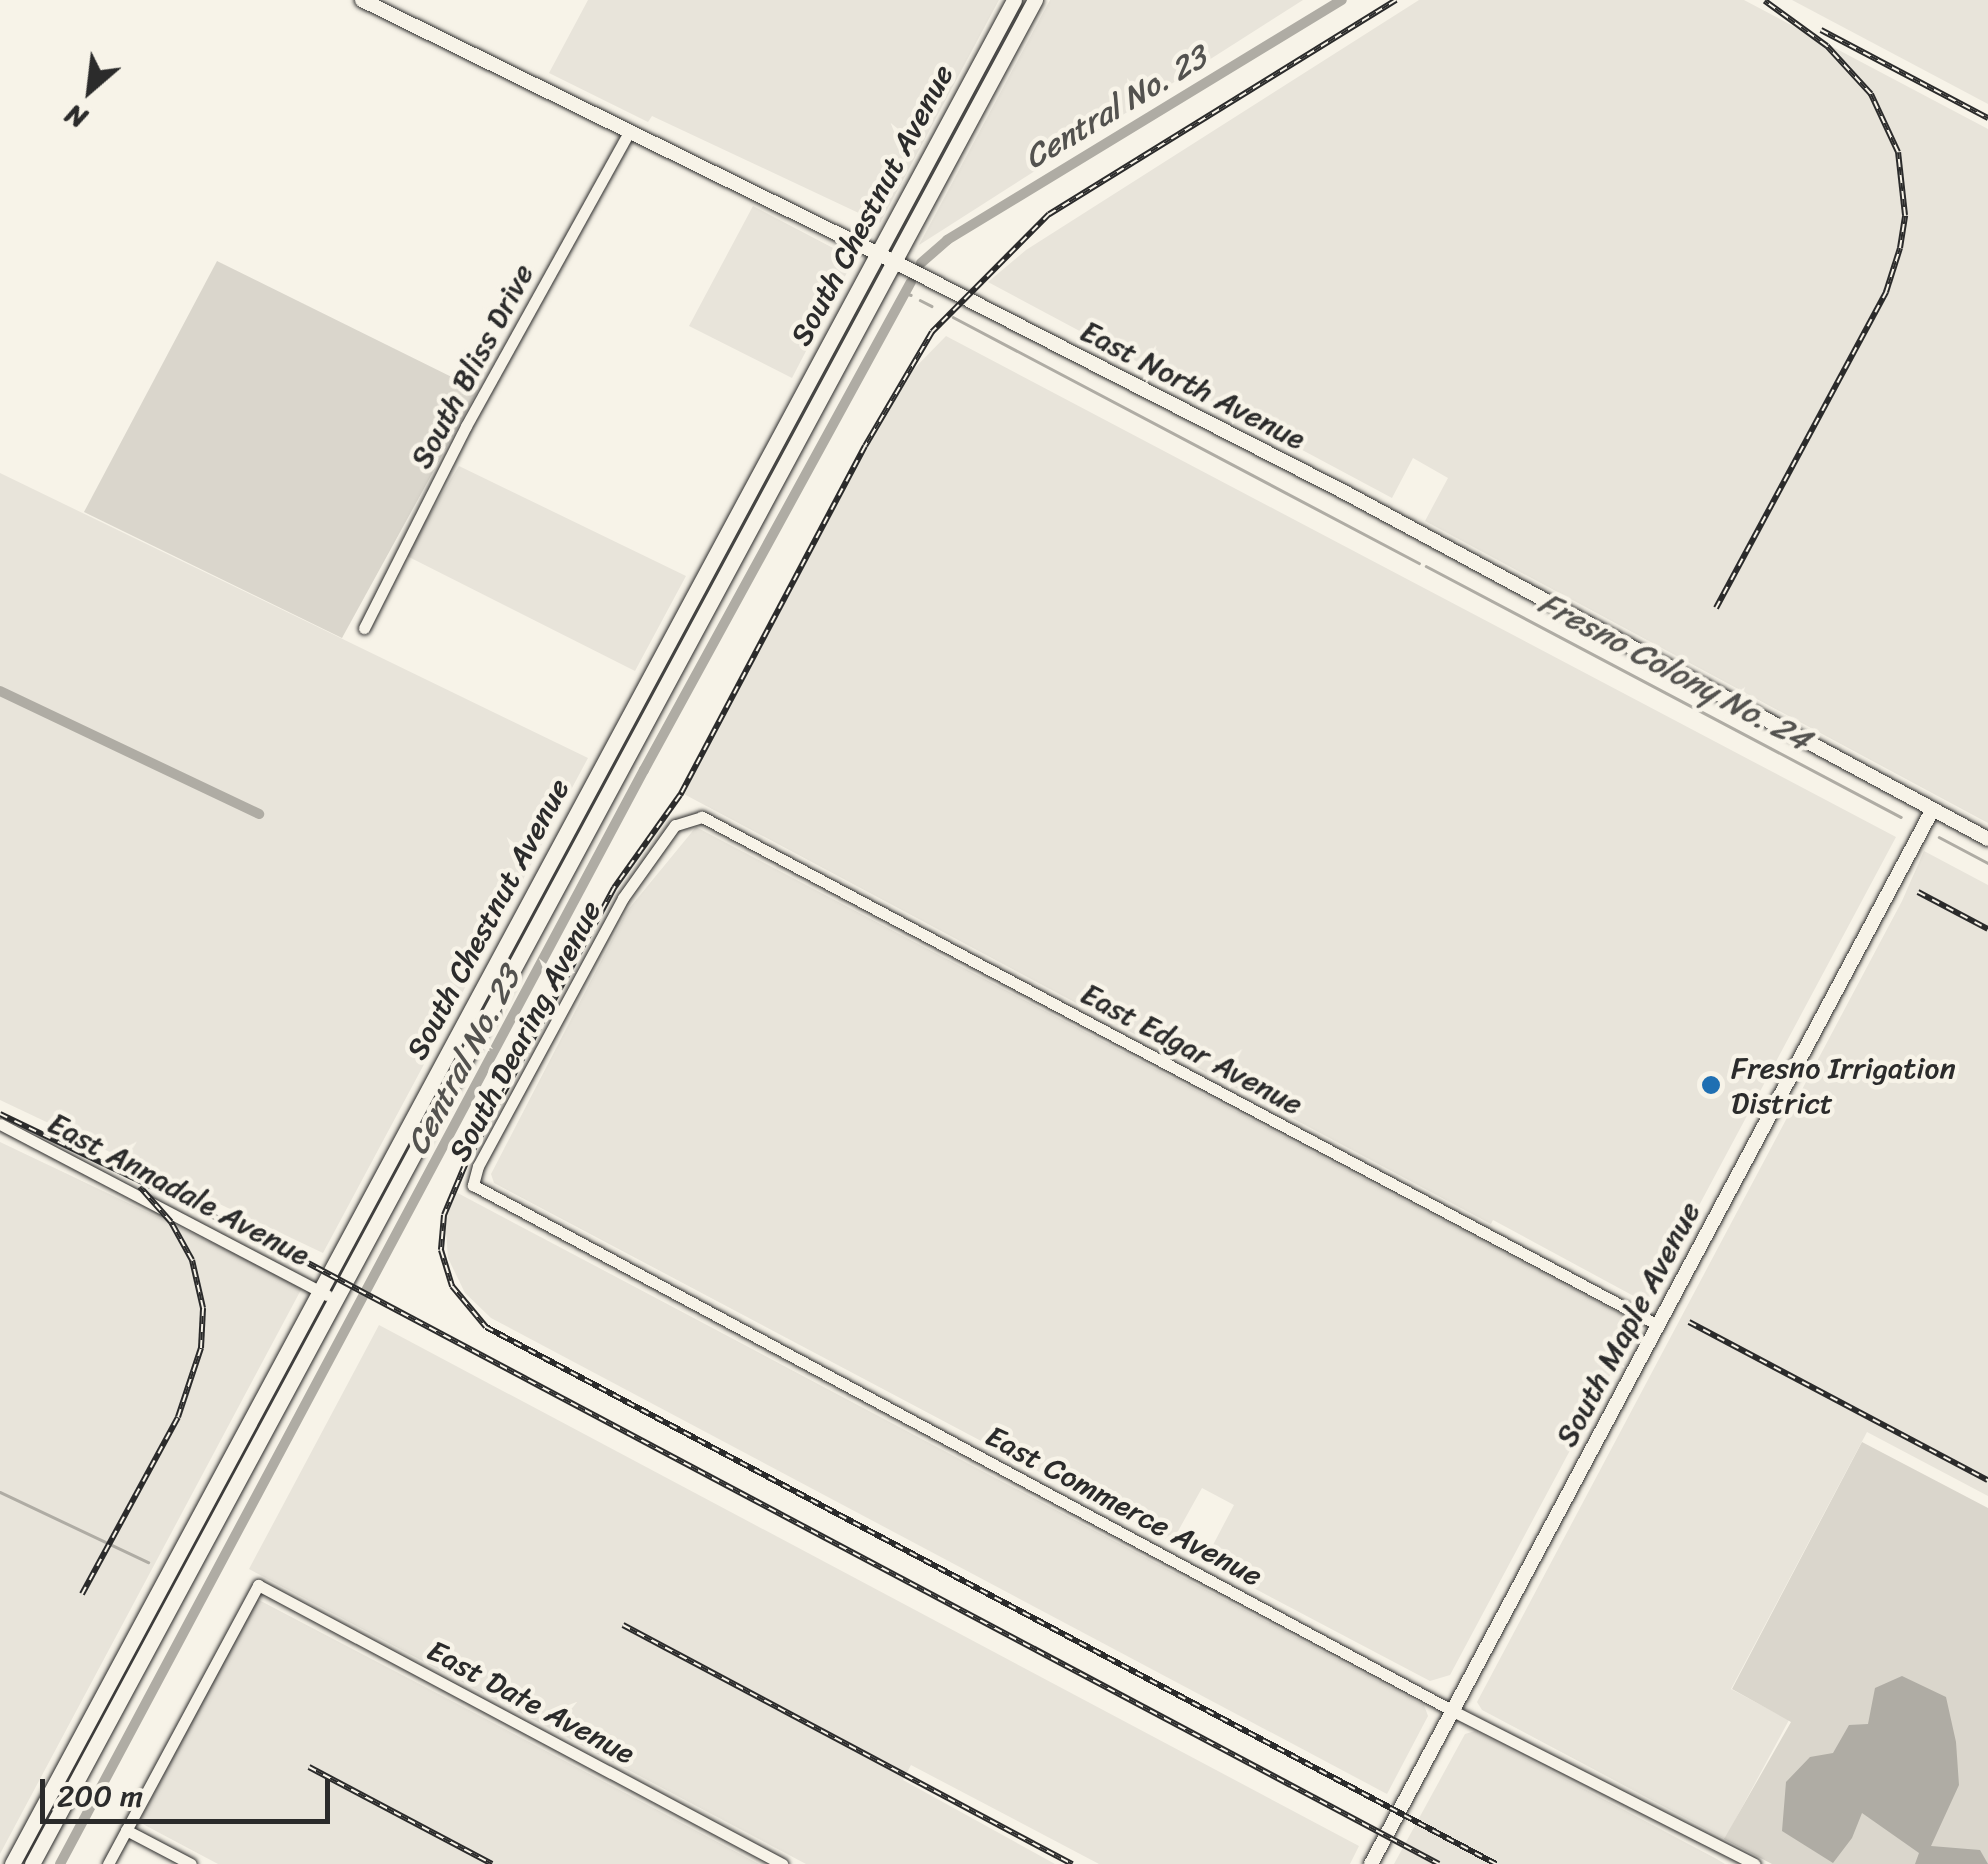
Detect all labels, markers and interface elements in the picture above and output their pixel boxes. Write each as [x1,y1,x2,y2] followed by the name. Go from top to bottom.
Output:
[1018,38,1214,178] water label: Central No. 23
[40,40,140,140] north arrow
[783,59,961,351] street label: South Chestnut Avenue
[56,91,96,143] text: N
[403,259,541,473] street label: South Bliss Drive
[1075,313,1311,457] street label: East North Avenue
[1532,584,1816,760] water label: Fresno Colony No. 24
[399,773,577,1065] street label: South Chestnut Avenue
[441,894,609,1168] street label: South Dearing Avenue
[399,961,529,1161] water label: Central No. 23
[1075,976,1309,1122] street label: East Edgar Avenue
[1731,1050,1956,1120] place label: Fresno Irrigation District
[1700,1074,1722,1096] marker: Fresno Irrigation District
[42,1105,316,1273] street label: East Annadale Avenue
[1549,1196,1707,1452] street label: South Maple Avenue
[980,1418,1268,1594] street label: East Commerce Avenue
[420,1632,642,1772] street label: East Date Avenue
[45,1759,335,1821] scale bar
[57,1769,143,1823] text: 200 m

